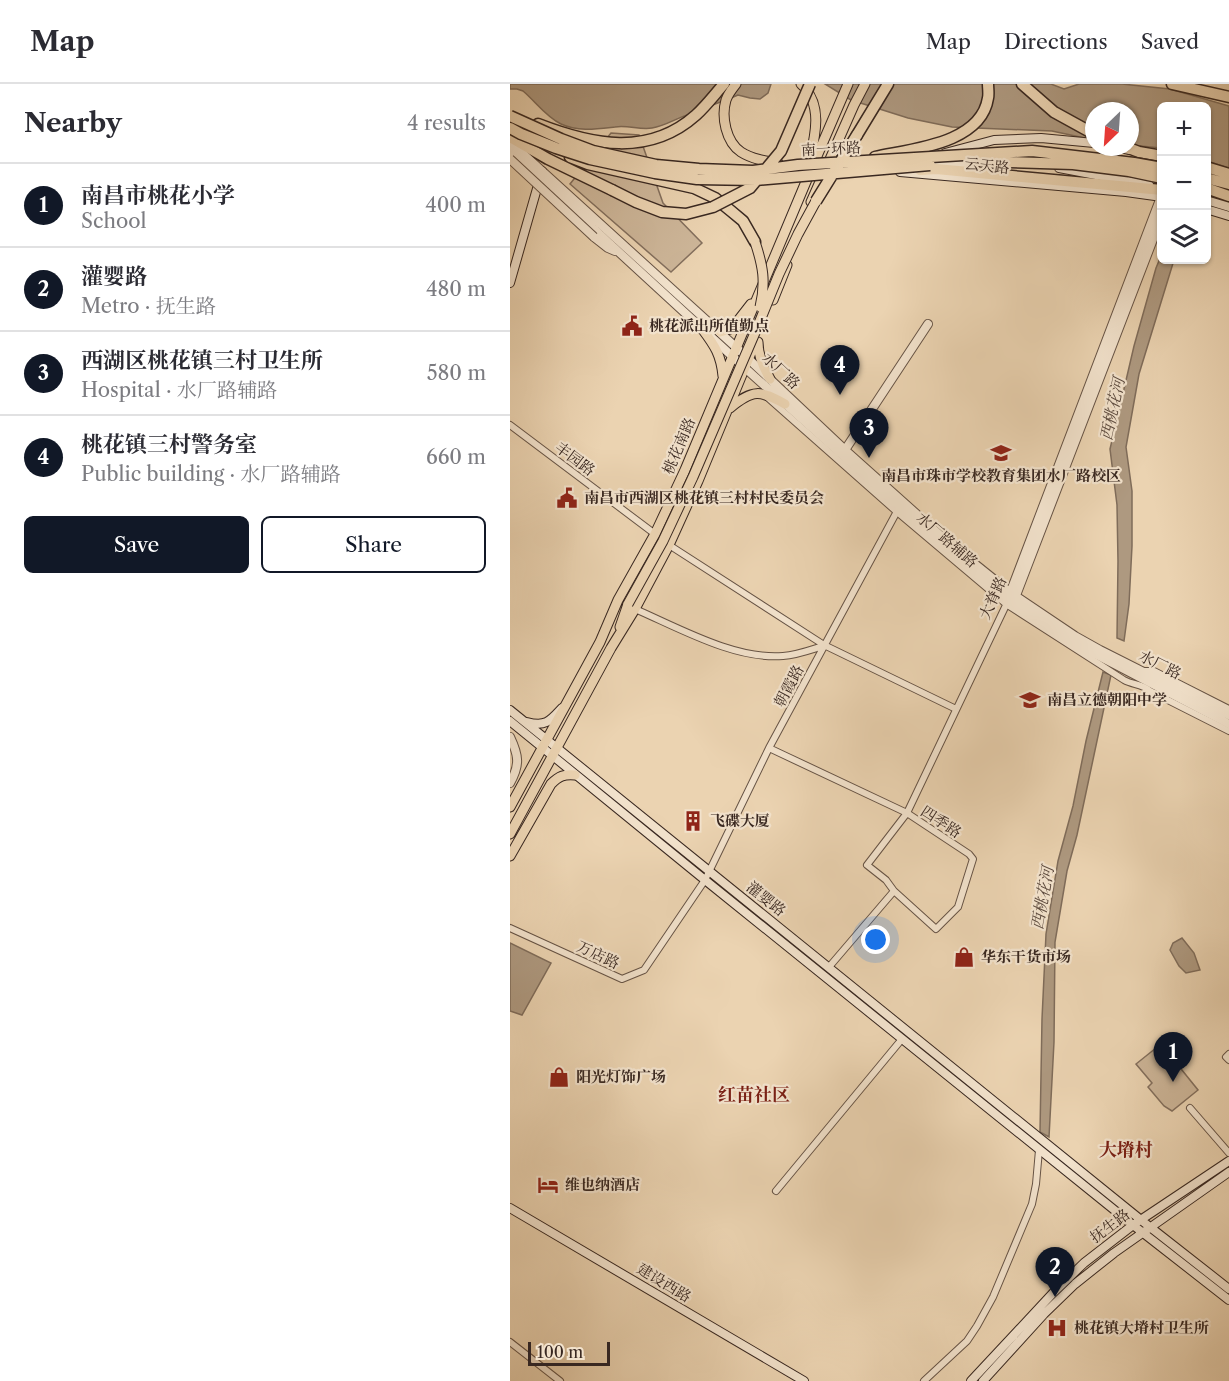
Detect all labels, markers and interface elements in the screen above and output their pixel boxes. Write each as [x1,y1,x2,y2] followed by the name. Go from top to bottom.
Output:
[30,24,94,58] text: Map
[926,29,971,54] text: Map
[1004,29,1108,54] text: Directions
[1141,29,1199,54] text: Saved
[1085,102,1139,156] north arrow
[1157,102,1211,264] map controls
[1157,102,1211,156] button: +
[24,107,122,139] text: Nearby
[407,111,486,135] text: 4 results
[801,137,861,160] street label: 南一环路
[964,154,1010,177] street label: 云天路
[1157,156,1211,210] button: −
[81,182,235,209] text: 南昌市桃花小学
[39,193,48,217] text: 1
[425,193,486,217] text: 400 m
[81,209,146,233] text: School
[1157,210,1211,264] button: layers
[81,263,147,290] text: 灌婴路
[38,277,49,301] text: 2
[426,277,486,301] text: 480 m
[81,294,216,318] text: Metro · 抚生路
[620,314,644,338] public building icon: 桃花派出所值勤点
[649,316,769,335] place label: 桃花派出所值勤点
[820,346,860,395] pin: 4
[81,347,323,374] text: 西湖区桃花镇三村卫生所
[758,348,804,393] street label: 水厂路
[38,361,49,385] text: 3
[427,361,486,385] text: 580 m
[1096,373,1129,442] water label: 西桃花河
[81,378,277,402] text: Hospital · 水厂路辅路
[850,408,888,458] pin: 3
[658,414,699,477] street label: 桃花南路
[81,431,257,458] text: 桃花镇三村警务室
[552,437,599,480] street label: 丰园路
[989,441,1013,465] school or university icon: 南昌市珠市学校教育集团水厂路校区
[38,445,49,469] text: 4
[426,445,486,469] text: 660 m
[81,462,341,486] text: Public building · 水厂路辅路
[881,466,1121,485] place label: 南昌市珠市学校教育集团水厂路校区
[555,486,579,510] public building icon: 南昌市西湖区桃花镇三村村民委员会
[584,488,824,507] place label: 南昌市西湖区桃花镇三村村民委员会
[913,508,982,571] street label: 水厂路辅路
[24,516,249,573] button: Save
[261,516,486,573] button: Share
[975,573,1010,622] street label: 大脊路
[1136,646,1185,683] street label: 水厂路
[770,661,808,710] street label: 朝霞路
[1018,688,1042,712] school or university icon: 南昌立德朝阳中学
[1047,690,1167,709] place label: 南昌立德朝阳中学
[917,801,965,842] street label: 四季路
[681,809,705,833] building icon: 飞碟大厦
[710,811,770,830] place label: 飞碟大厦
[1027,862,1058,931] water label: 西桃花河
[743,877,790,920] street label: 灌婴路
[861,925,890,954] your location
[574,936,623,973] street label: 万店路
[952,945,976,969] shop icon: 华东干货市场
[981,947,1071,966] place label: 华东干货市场
[1154,1032,1192,1082] pin: 1
[547,1065,571,1089] shop icon: 阳光灯饰广场
[576,1067,666,1086] place label: 阳光灯饰广场
[718,1084,790,1106] district label: 红苗社区
[1099,1139,1153,1161] district label: 大塉村
[536,1173,560,1197] hotel icon: 维也纳酒店
[565,1175,640,1194] place label: 维也纳酒店
[1086,1204,1133,1247] street label: 抚生路
[1036,1248,1074,1297] pin: 2
[634,1259,695,1306] street label: 建设西路
[1045,1316,1069,1340] hospital icon: 桃花镇大塉村卫生所
[1074,1318,1209,1337] place label: 桃花镇大塉村卫生所
[528,1339,610,1366] scale bar
[537,1342,583,1362] text: 100 m

